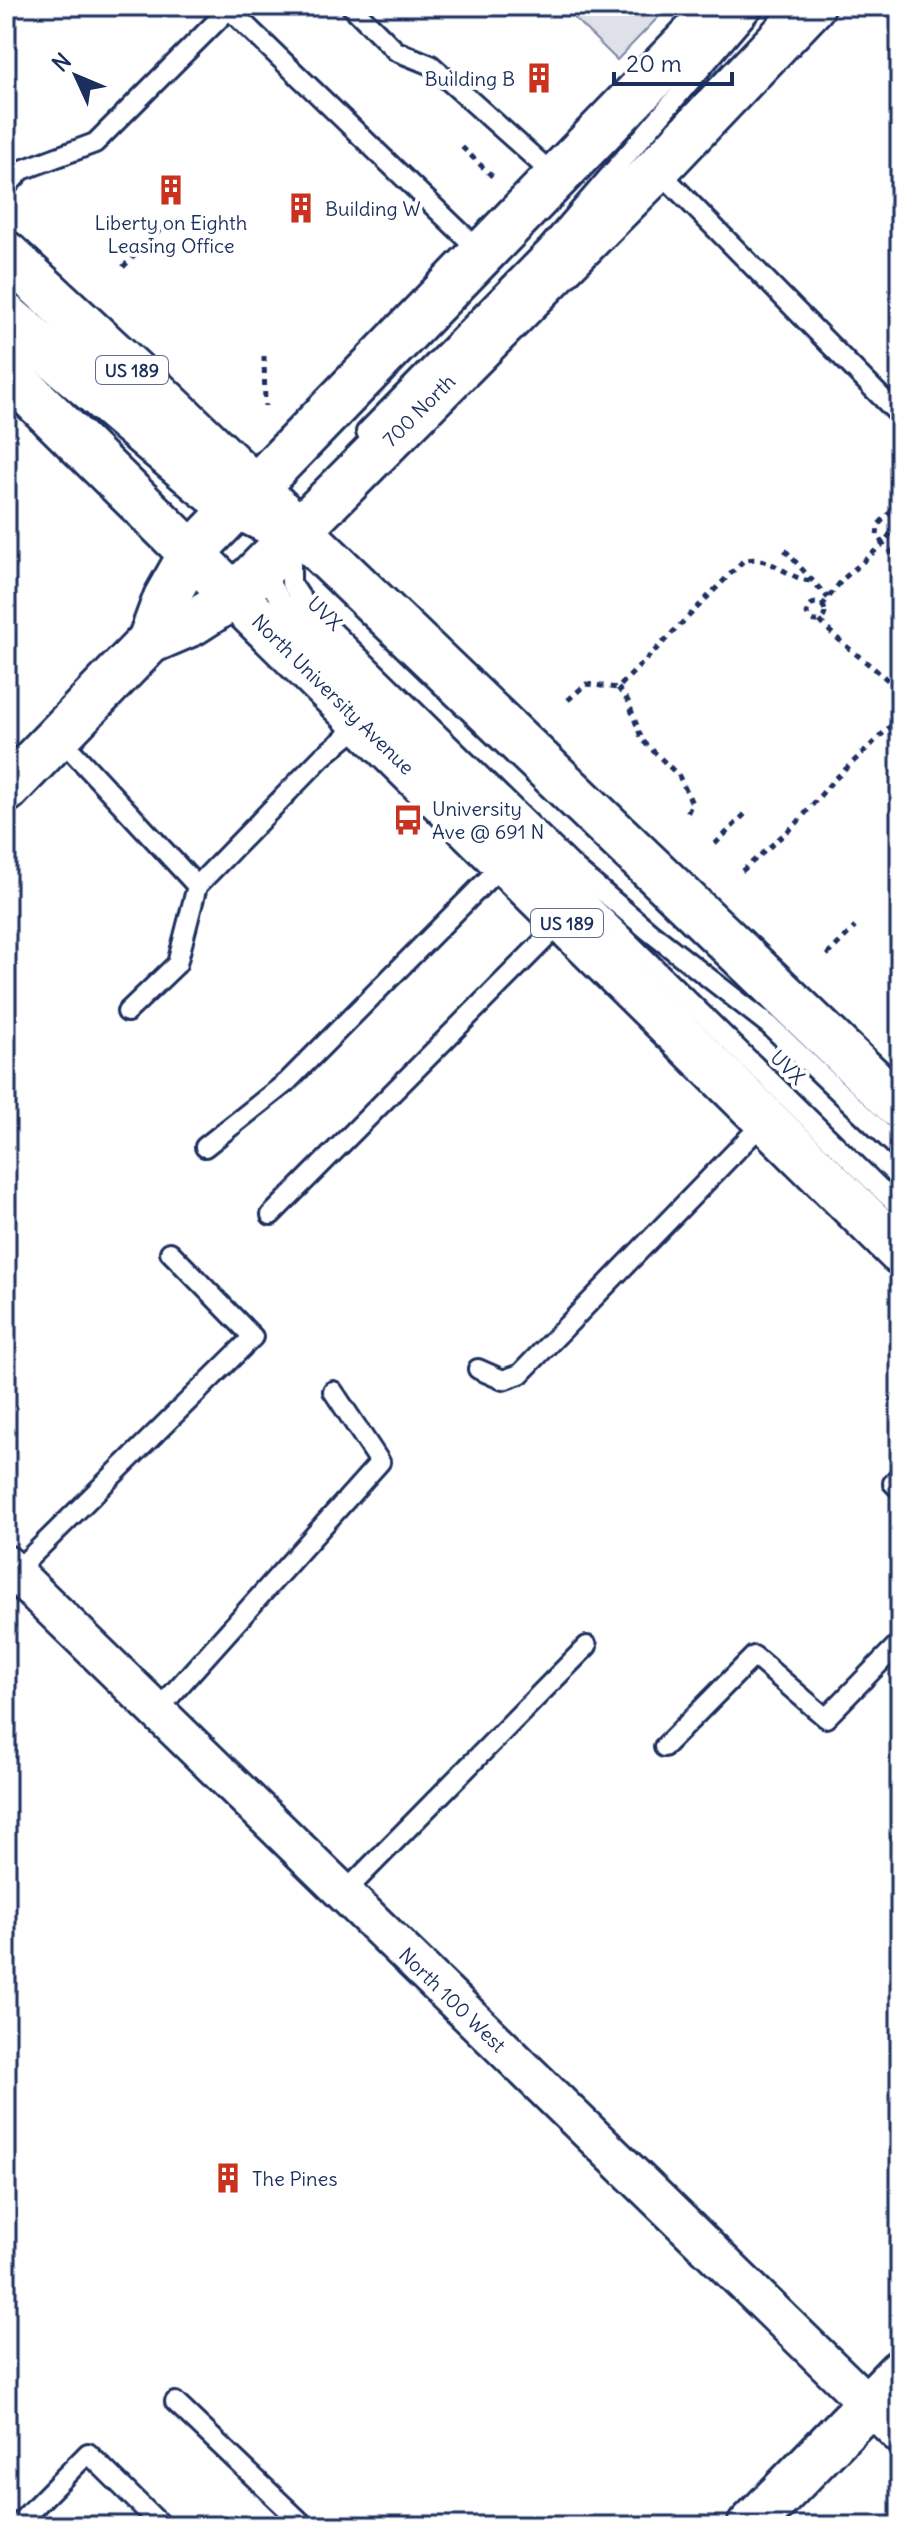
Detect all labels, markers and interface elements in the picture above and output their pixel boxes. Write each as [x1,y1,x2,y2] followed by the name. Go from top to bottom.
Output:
[36,36,116,116] north arrow
[614,36,732,86] scale bar
[46,47,77,77] text: N
[626,48,682,78] text: 20 m
[522,61,556,95] building icon: Building B
[424,66,515,91] place label: Building B
[154,173,188,207] building icon: Liberty on Eighth Leasing Office
[284,191,318,225] building icon: Building W
[325,196,421,221] place label: Building W
[95,210,247,258] place label: Liberty on Eighth Leasing Office
[96,356,168,384] road number: US 189
[377,368,460,451] street label: 700 North
[302,591,348,636] street label: UVX
[247,608,420,779] street label: North University Avenue
[432,796,544,844] place label: University Ave @ 691 N
[391,803,425,837] bus stop icon: University Ave @ 691 N
[531,909,603,937] road number: US 189
[765,1044,811,1090] street label: UVX
[394,1942,512,2057] street label: North 100 West
[211,2161,245,2195] building icon: The Pines
[252,2166,338,2191] place label: The Pines

